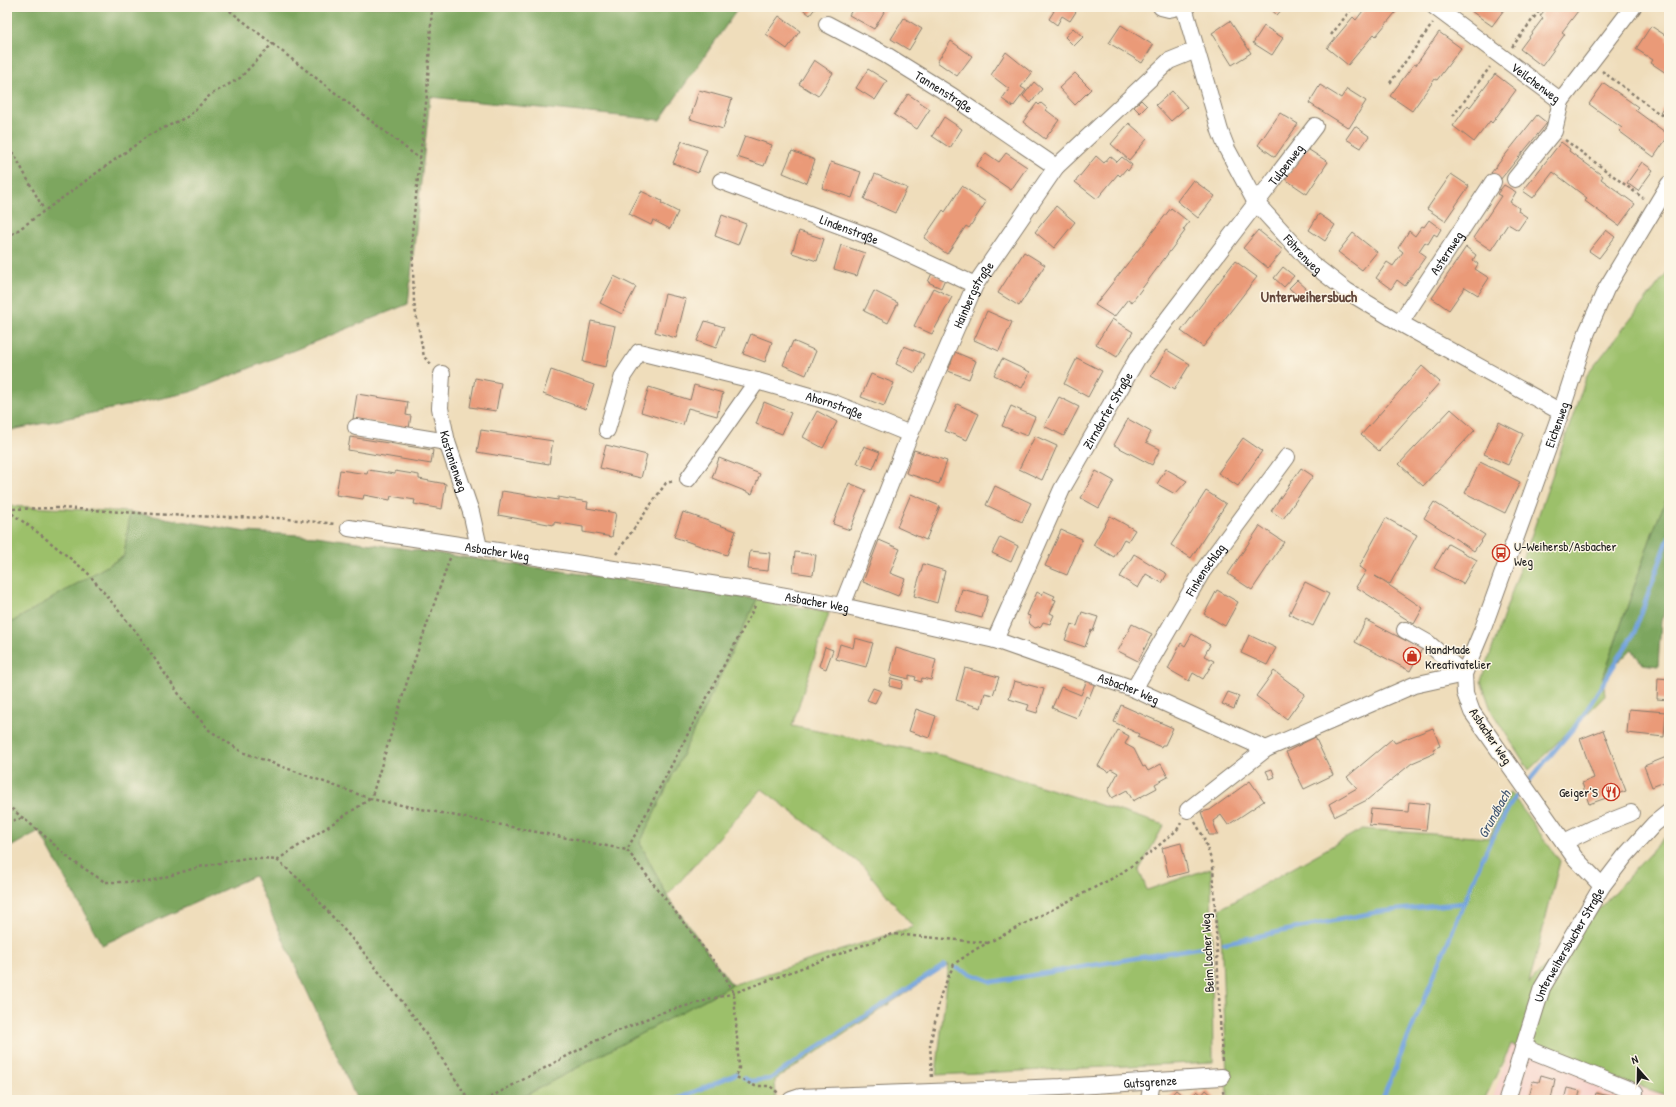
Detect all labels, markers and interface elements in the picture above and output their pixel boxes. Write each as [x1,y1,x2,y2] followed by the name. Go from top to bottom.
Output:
[1508,58,1565,107] street label: Veilchenweg
[911,66,977,117] street label: Tannenstraße
[1264,140,1308,189] street label: Tulpenweg
[817,210,881,248] street label: Lindenstraße
[1425,227,1467,278] street label: Asternweg
[1279,229,1326,278] street label: Föhrenweg
[948,258,998,331] street label: Hainbergstraße
[1261,286,1358,307] district label: Unterweihersbuch
[1078,368,1137,452] street label: Zirndorfer Straße
[804,386,866,423] street label: Ahornstraße
[1540,399,1573,450] street label: Eichenweg
[436,429,472,494] street label: Kastanienweg
[464,537,531,565] street label: Asbacher Weg
[1514,537,1616,570] place label: U-Weihersb/Asbacher Weg
[1180,539,1229,600] street label: Finkenschlag
[1491,543,1511,563] bus stop icon: U-Weihersb/Asbacher Weg
[784,587,851,616] street label: Asbacher Weg
[1425,640,1491,673] place label: HandMade Kreativatelier
[1402,646,1422,666] shop icon: HandMade Kreativatelier
[1096,668,1163,708] street label: Asbacher Weg
[1466,704,1517,768] street label: Asbacher Weg
[1601,782,1621,802] restaurant icon: Geiger’S
[1559,783,1598,801] place label: Geiger’S
[1473,785,1515,841] water label: Grundbach
[1529,884,1608,1004] street label: Unterweihersbucher Straße
[1196,913,1218,993] street label: Beim Locher Weg
[1618,1049,1658,1089] north arrow
[1629,1052,1640,1067] text: N
[1123,1071,1177,1092] street label: Gutsgrenze

